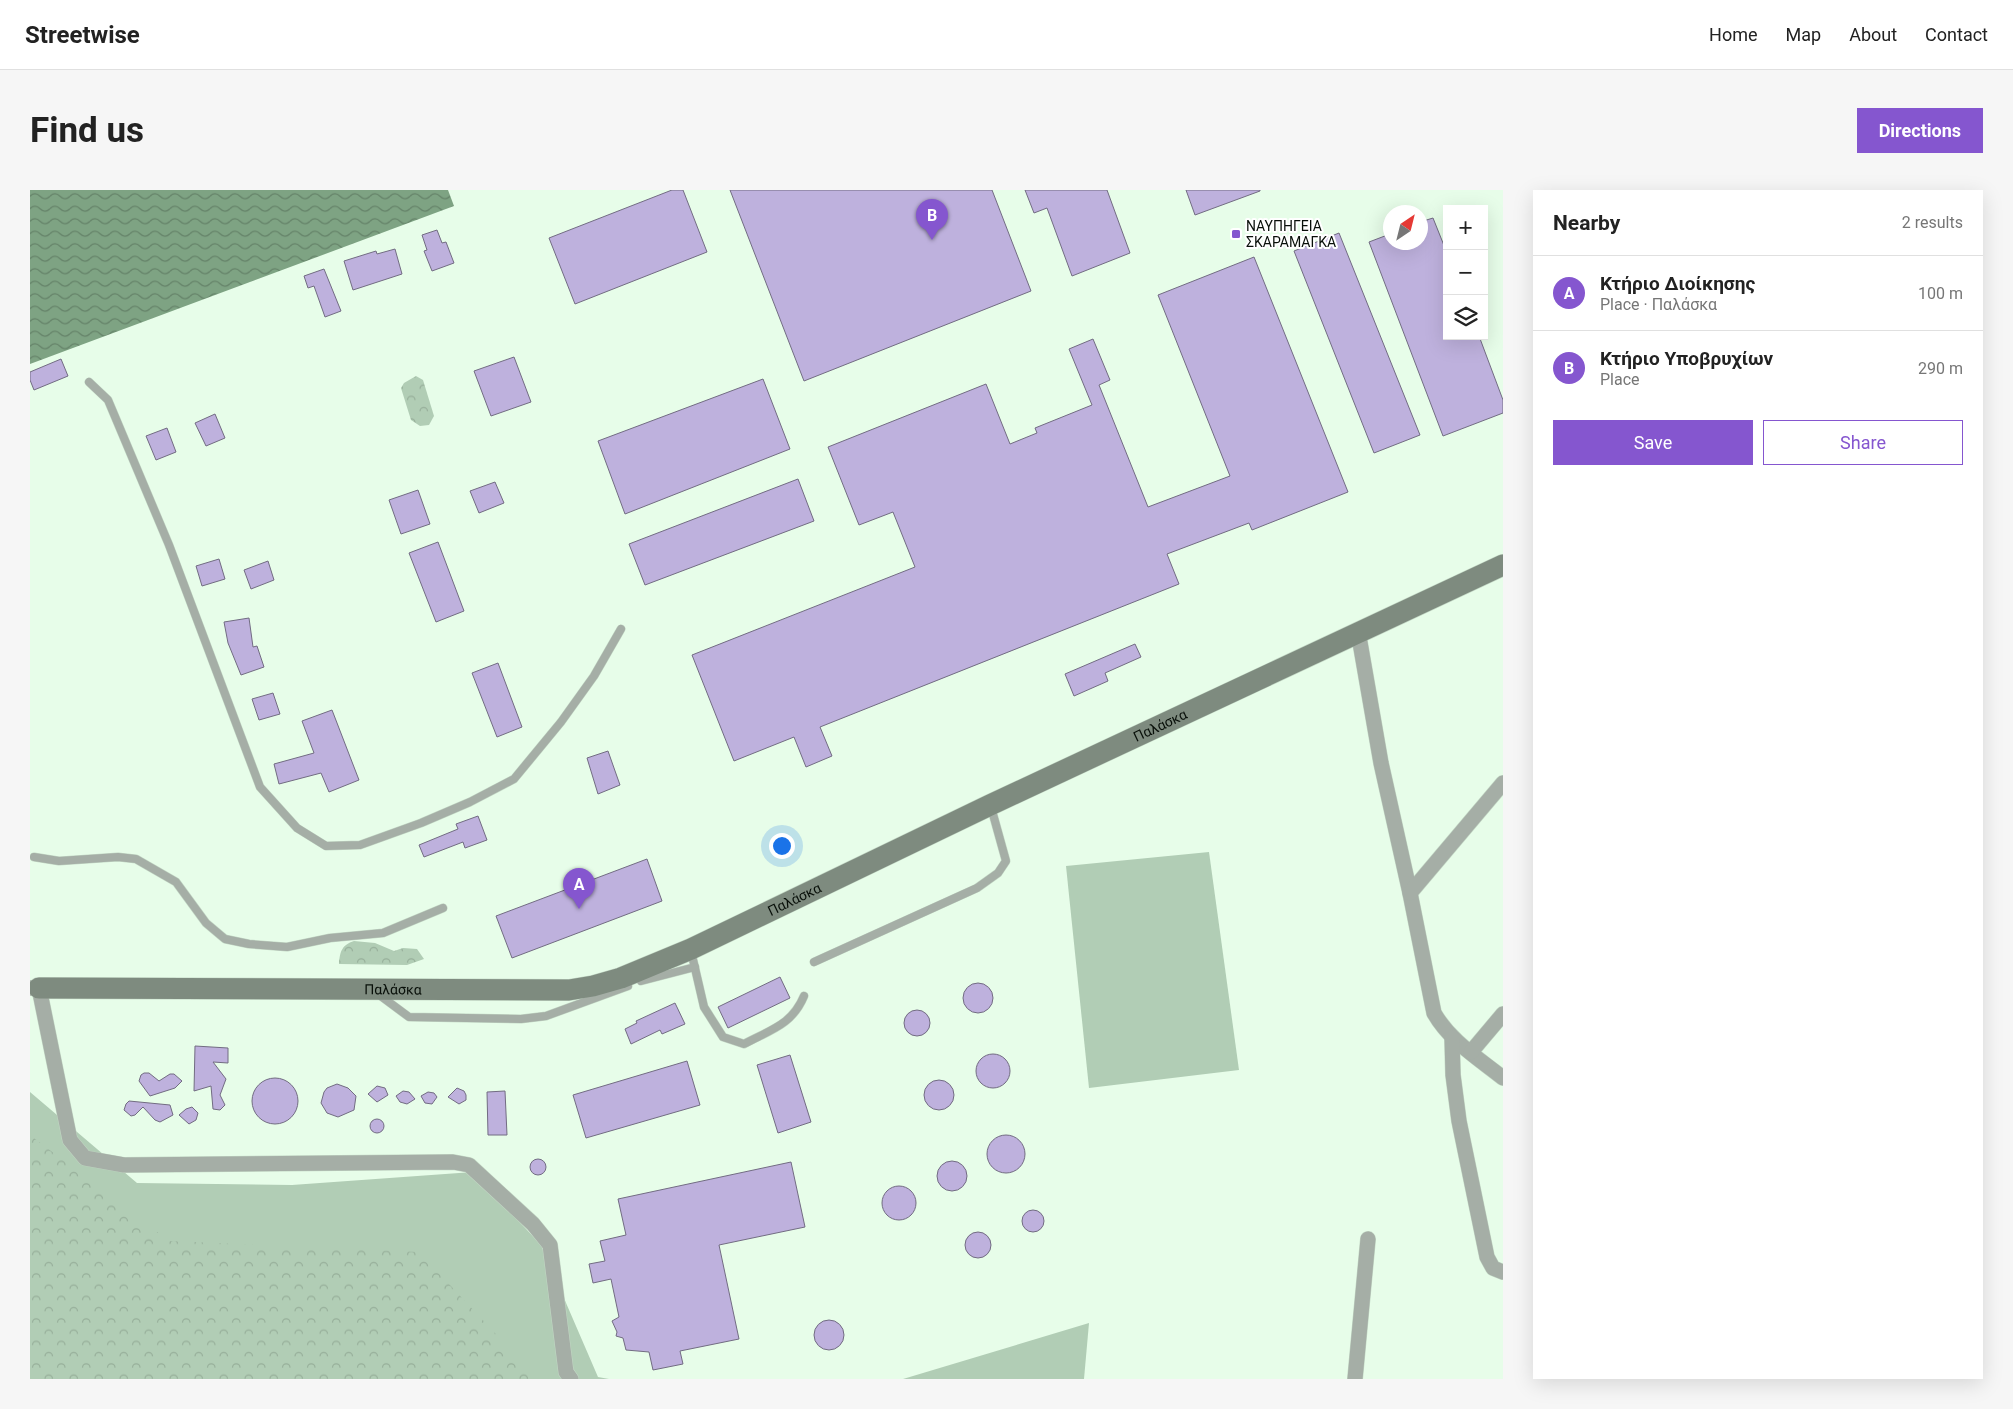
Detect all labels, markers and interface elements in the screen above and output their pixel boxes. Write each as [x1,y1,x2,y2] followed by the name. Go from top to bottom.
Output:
[25,21,140,49] text: Streetwise
[1709,24,1758,45] text: Home
[1786,24,1821,45] text: Map
[1849,24,1897,45] text: About
[1925,24,1988,45] text: Contact
[1857,108,1983,153] button: Directions
[30,110,144,151] text: Find us
[916,199,948,240] pin: B
[1383,205,1428,250] north arrow
[1443,205,1488,340] map controls
[1443,205,1488,250] button: +
[1553,211,1620,235] text: Nearby
[1902,213,1963,232] text: 2 results
[1246,218,1336,250] place label: ΝΑΥΠΗΓΕΙΑ ΣΚΑΡΑΜΑΓΚΑ
[1230,228,1242,240] marker: ΝΑΥΠΗΓΕΙΑ ΣΚΑΡΑΜΑΓΚΑ
[1443,250,1488,295] button: −
[1600,272,1755,295] text: Κτήριο Διοίκησης
[1564,284,1574,303] text: A
[1918,284,1963,303] text: 100 m
[1443,295,1488,340] button: layers
[1600,295,1717,314] text: Place · Παλάσκα
[1600,347,1773,370] text: Κτήριο Υποβρυχίων
[1564,359,1574,378] text: B
[1918,359,1963,378] text: 290 m
[1600,370,1640,389] text: Place
[1553,420,1753,465] button: Save
[1763,420,1963,465] button: Share
[1131,706,1190,745] street label: Παλάσκα
[769,833,795,859] your location
[563,868,595,909] pin: A
[765,880,824,919] street label: Παλάσκα
[364,981,422,997] street label: Παλάσκα

